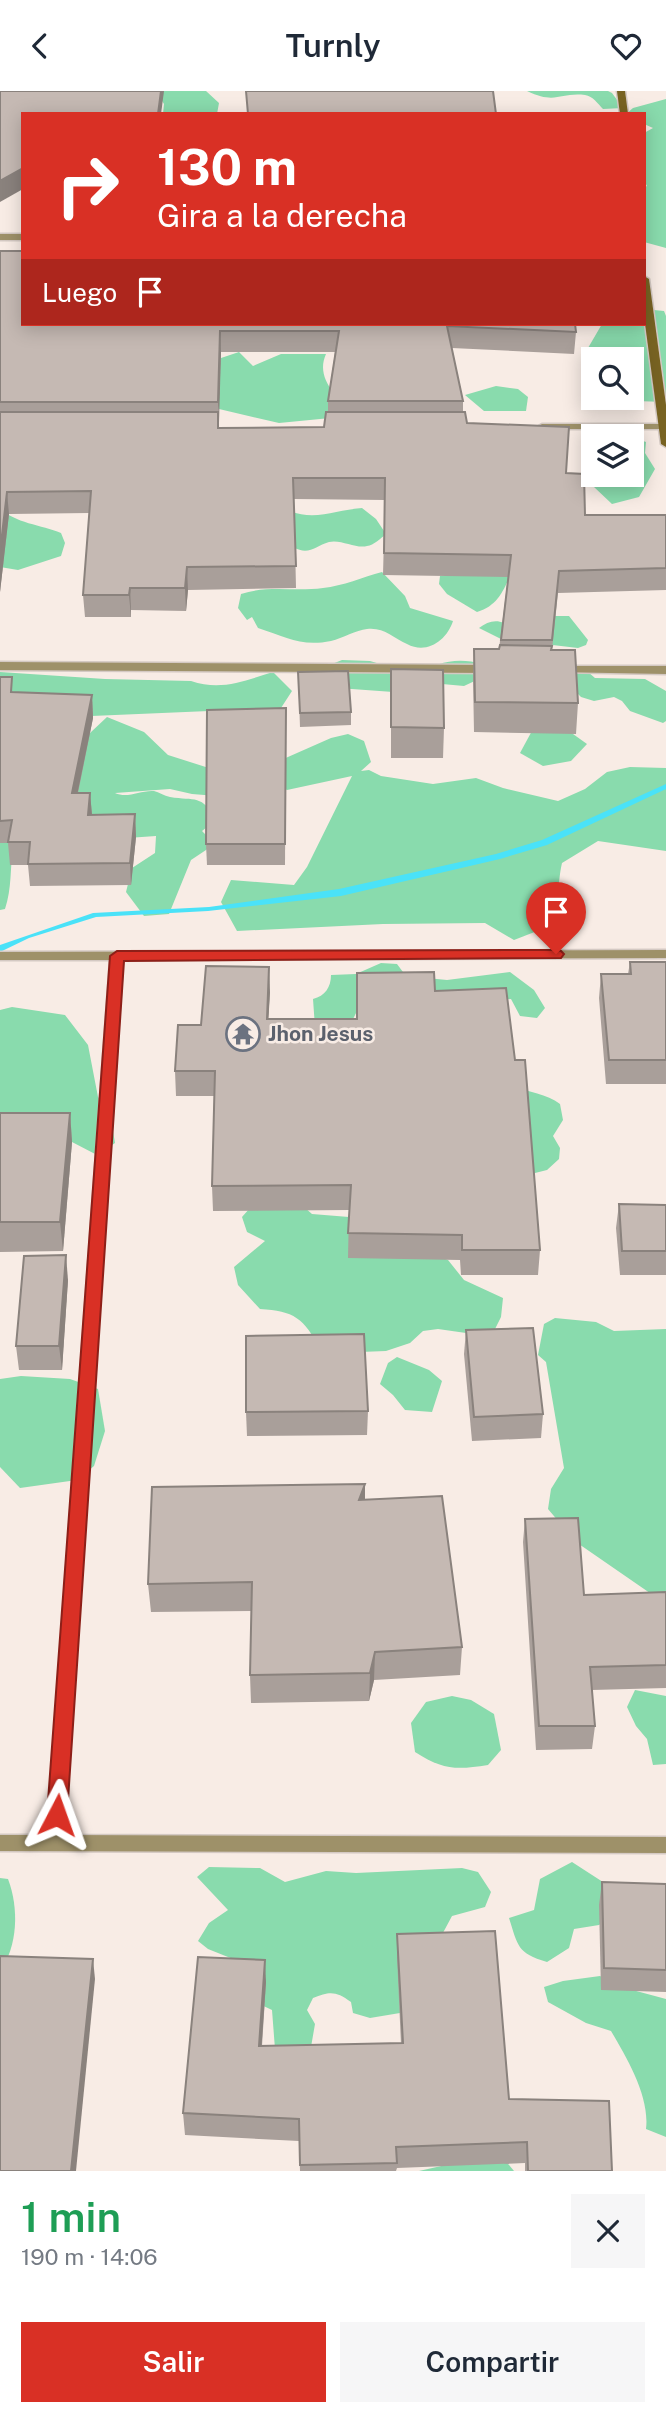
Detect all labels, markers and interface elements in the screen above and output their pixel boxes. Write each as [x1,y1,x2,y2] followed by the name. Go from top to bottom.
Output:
[21,27,59,65] icon: back
[285,27,381,64] text: Turnly
[607,27,645,65] icon: heart
[157,138,297,196] text: 130 m
[42,140,133,231] icon: right
[157,197,407,234] text: Gira a la derecha
[131,273,169,311] icon: arrive
[42,277,117,308] text: Luego
[581,347,644,487] map controls
[581,347,644,410] button: search
[581,424,644,487] button: layers
[526,882,586,954] pin
[537,893,575,931] icon: arrive
[224,1015,262,1053] temple icon: Jhon Jesus
[268,1021,373,1046] place label: Jhon Jesus
[20,1778,94,1852] position arrow
[21,2192,121,2241] text: 1 min
[571,2194,645,2268] button: close
[21,2243,158,2270] text: 190 m · 14:06
[21,2322,326,2402] button: Salir
[340,2322,645,2402] button: Compartir

